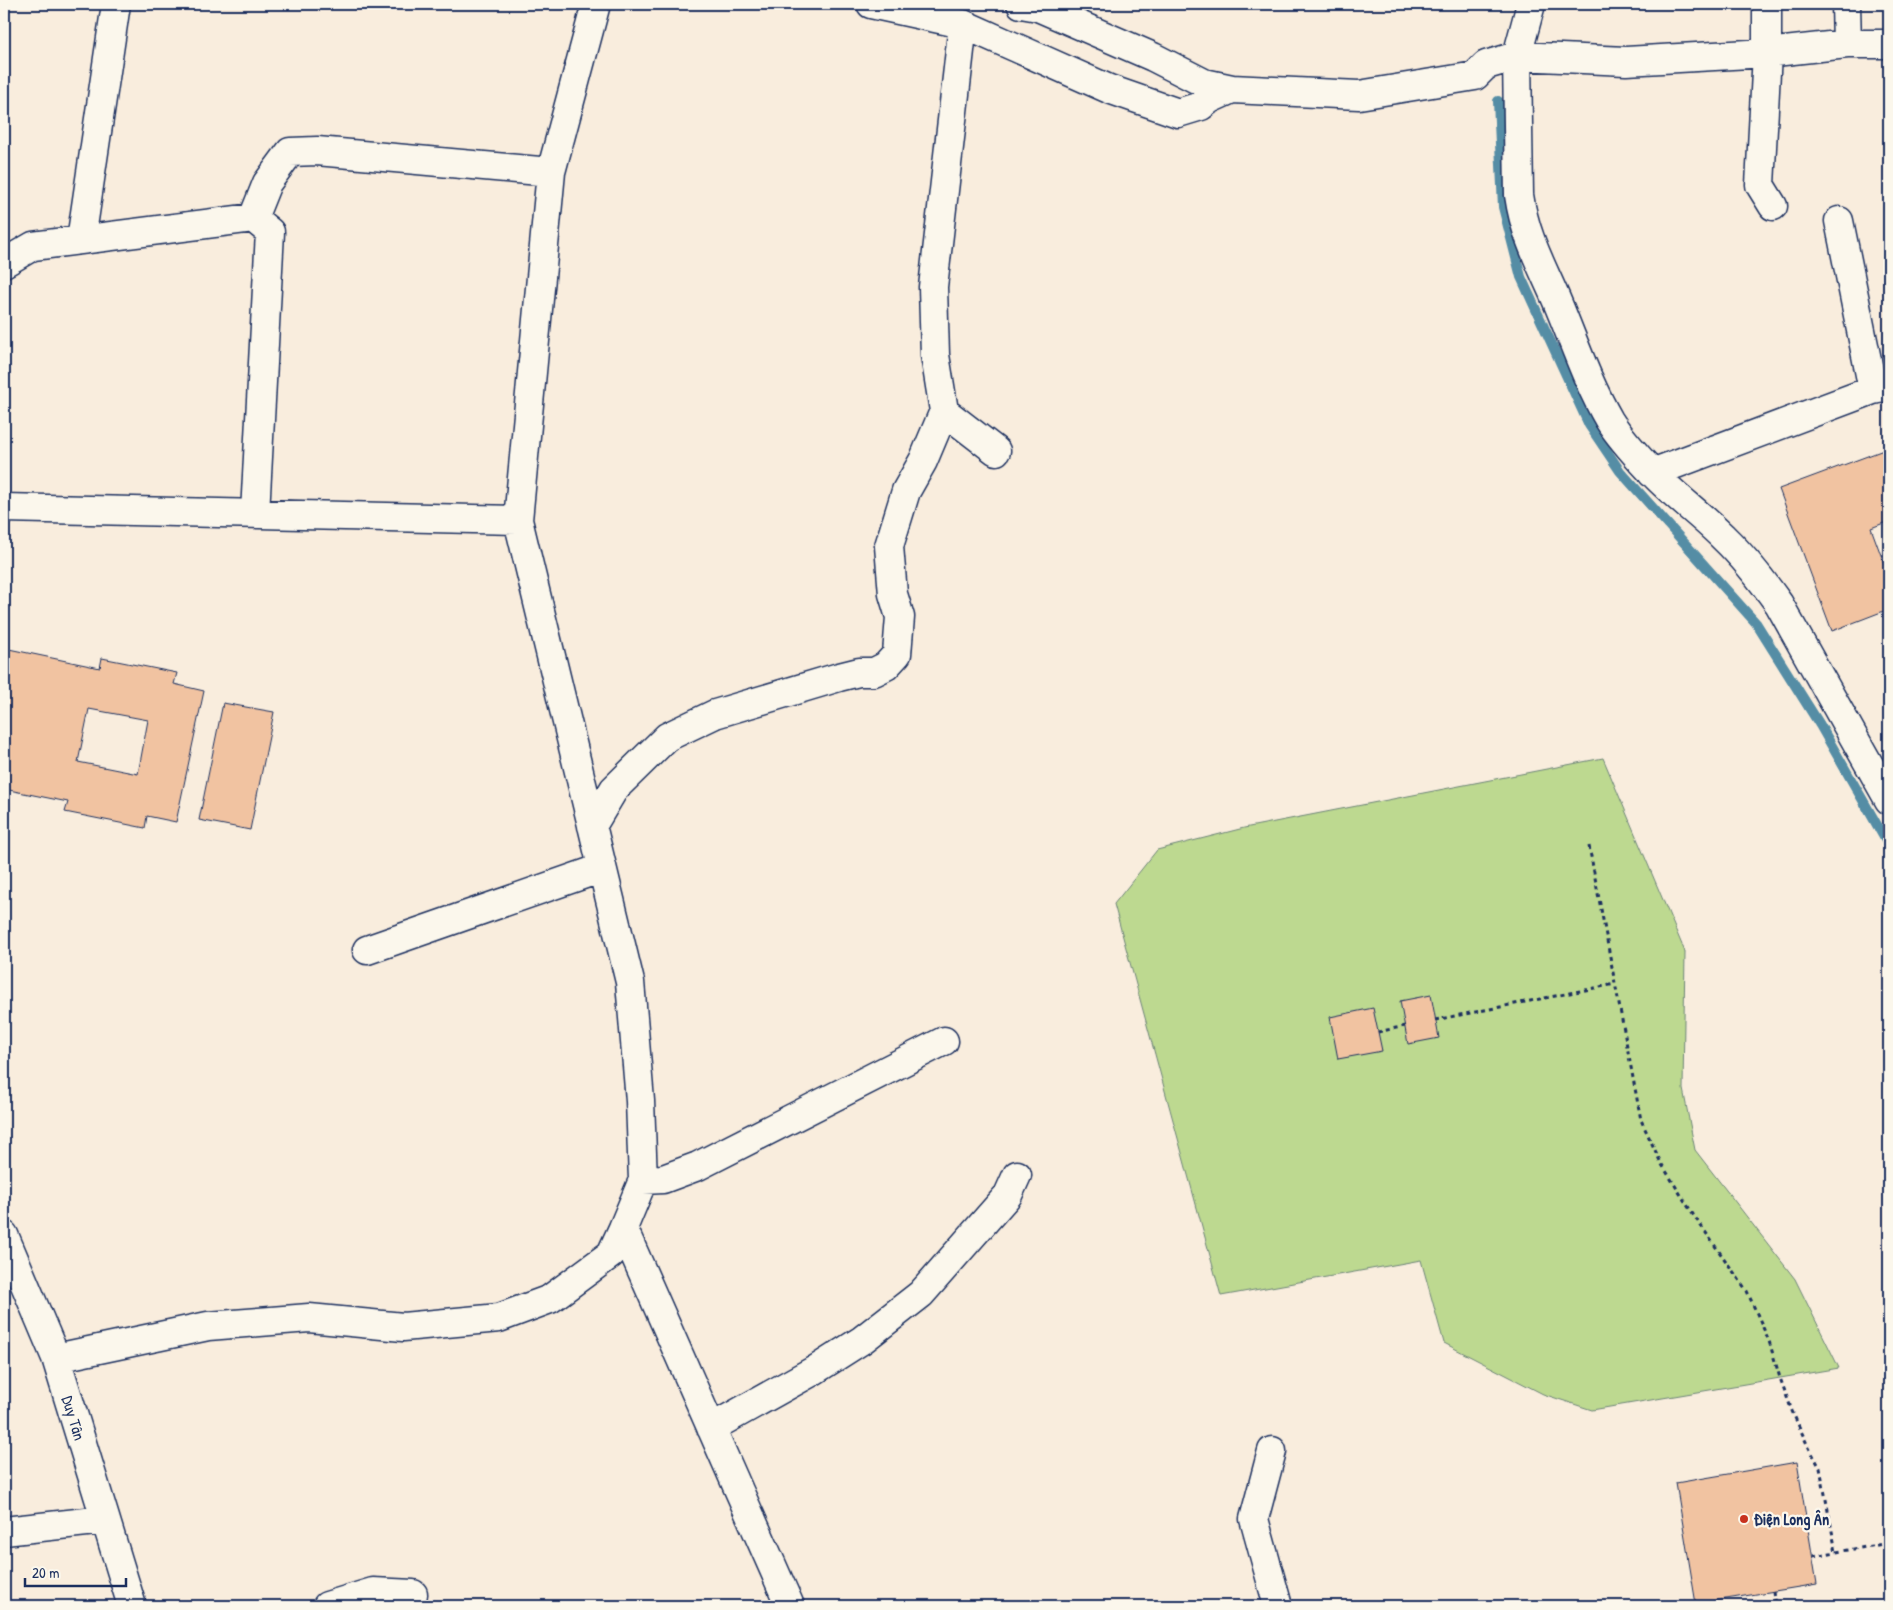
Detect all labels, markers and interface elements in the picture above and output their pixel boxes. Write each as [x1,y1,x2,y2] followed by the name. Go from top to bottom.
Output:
[57,1393,91,1443] street label: Duy Tân
[1754,1508,1829,1531] place label: Điện Long Ân
[1738,1513,1750,1525] marker: Điện Long Ân
[25,1555,126,1587] scale bar
[32,1562,59,1583] text: 20 m

